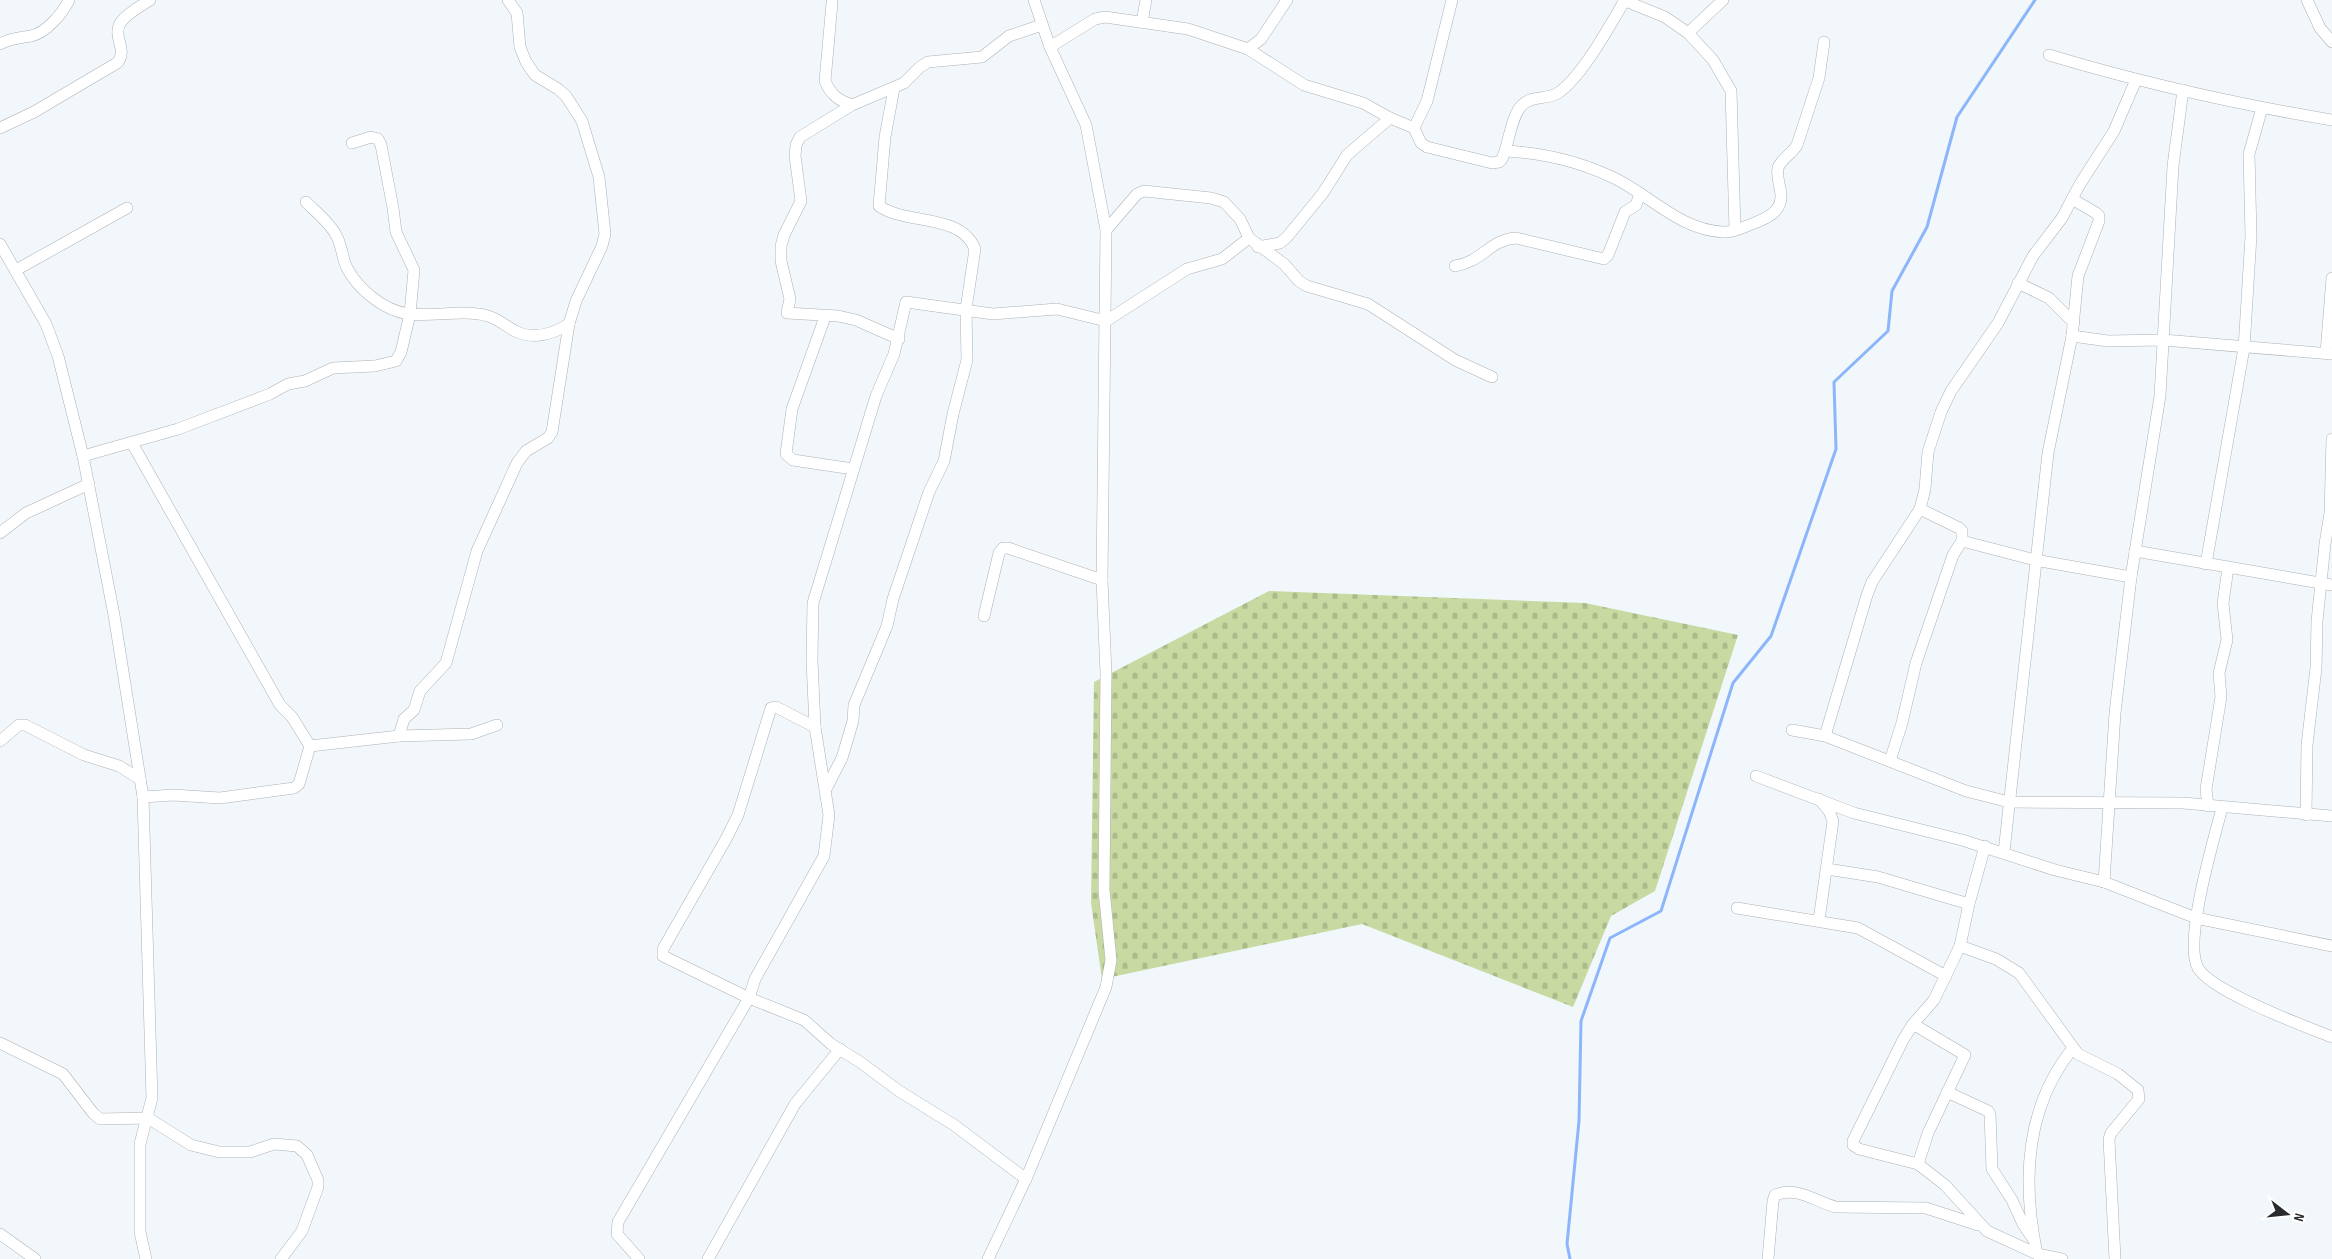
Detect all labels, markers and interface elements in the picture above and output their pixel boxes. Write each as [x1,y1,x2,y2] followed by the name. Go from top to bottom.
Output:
[2262,1189,2312,1239] north arrow
[2290,1212,2308,1223] text: N

